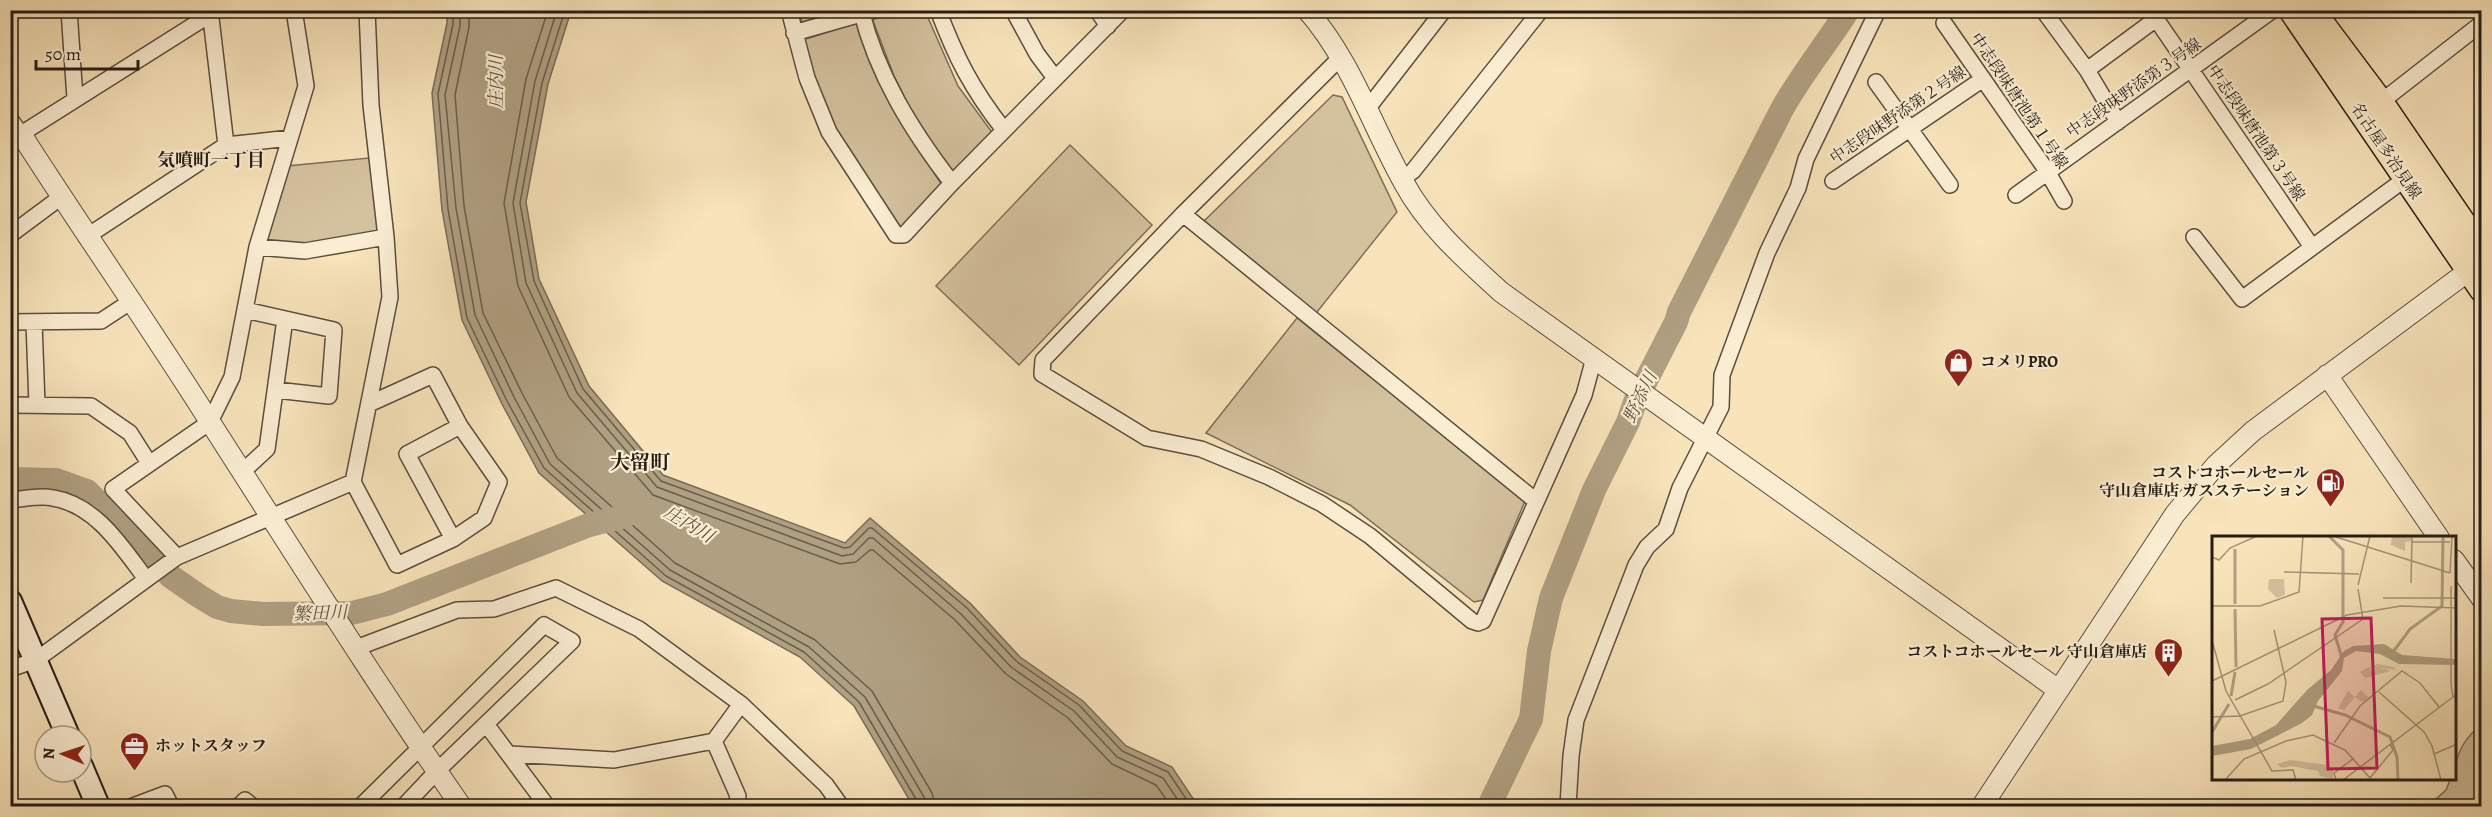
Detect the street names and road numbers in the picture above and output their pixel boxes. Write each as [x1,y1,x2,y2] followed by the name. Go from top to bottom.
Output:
[1965,29,2073,173] street label: 中志段味唐池第１号線
[2062,33,2206,143] street label: 中志段味野添第３号線
[1826,61,1970,169] street label: 中志段味野添第２号線
[2202,61,2310,205] street label: 中志段味唐池第３号線
[2346,98,2426,204] street label: 名古屋多治見線

